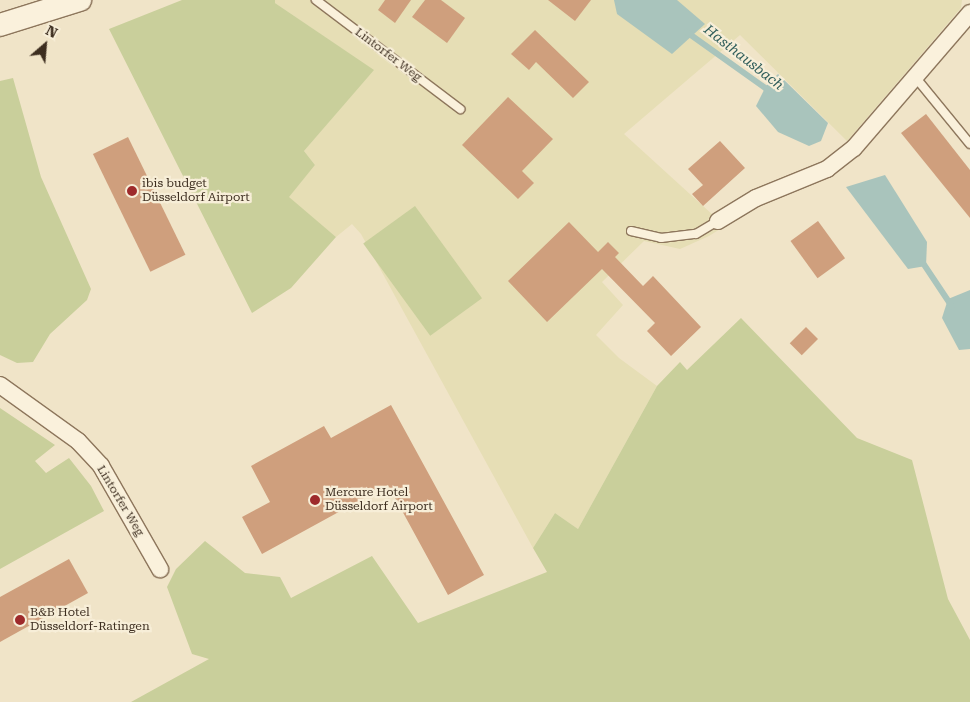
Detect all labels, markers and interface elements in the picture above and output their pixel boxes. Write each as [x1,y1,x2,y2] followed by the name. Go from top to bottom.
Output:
[20,20,70,70] north arrow
[701,21,787,93] water label: Hasthausbach
[43,22,60,41] text: N
[352,25,424,85] street label: Lintorfer Weg
[142,177,250,205] place label: ibis budget Düsseldorf Airport
[126,185,138,197] marker: ibis budget Düsseldorf Airport
[93,463,147,539] street label: Lintorfer Weg
[325,486,433,514] place label: Mercure Hotel Düsseldorf Airport
[309,494,321,506] marker: Mercure Hotel Düsseldorf Airport
[30,606,150,634] place label: B&B Hotel Düsseldorf-Ratingen
[14,614,26,626] marker: B&B Hotel Düsseldorf-Ratingen

